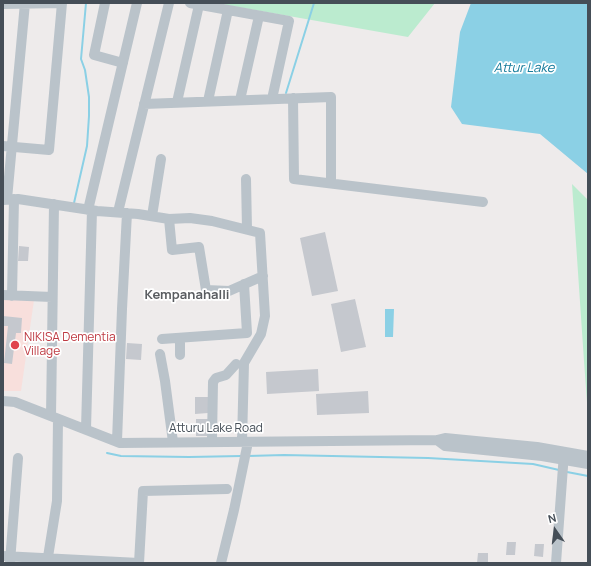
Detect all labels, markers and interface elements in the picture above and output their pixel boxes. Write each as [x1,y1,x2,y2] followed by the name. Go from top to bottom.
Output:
[494,60,554,76] water label: Attur Lake
[145,287,229,303] district label: Kempanahalli
[24,331,116,359] place label: NIKISA Dementia Village
[9,339,21,351] marker: NIKISA Dementia Village
[169,422,263,436] street label: Atturu Lake Road
[535,510,575,550] north arrow
[546,510,558,526] text: N

